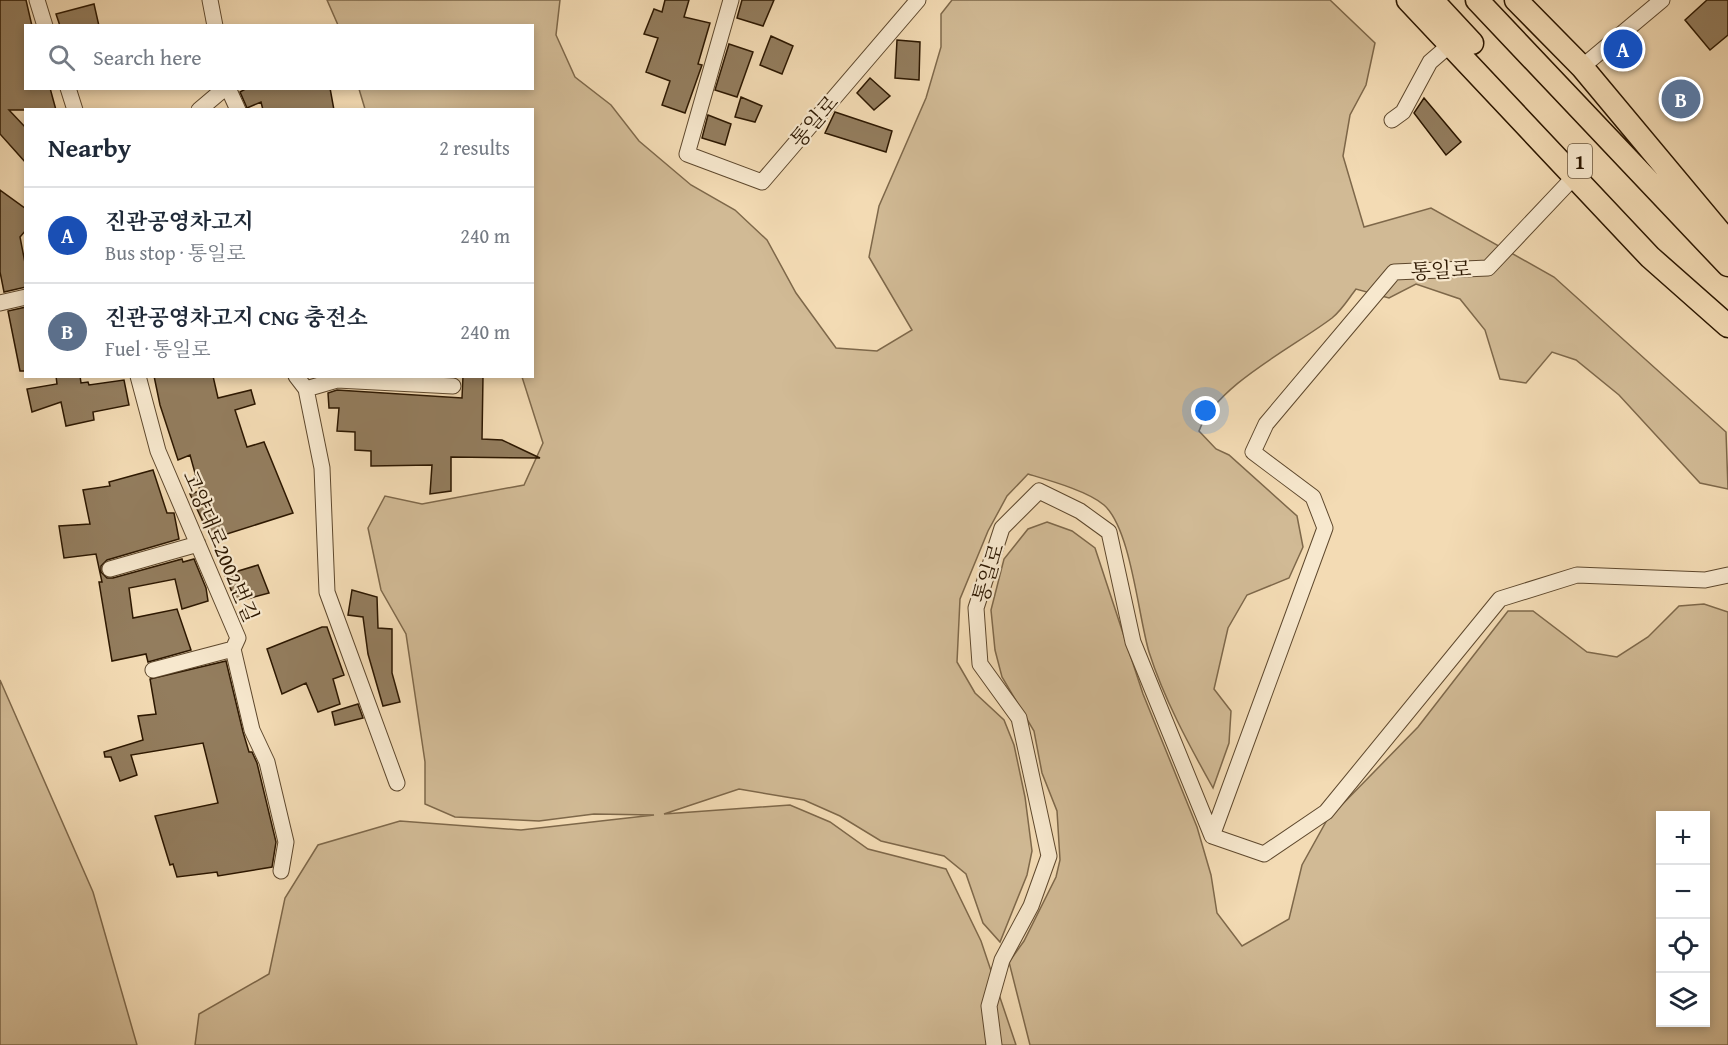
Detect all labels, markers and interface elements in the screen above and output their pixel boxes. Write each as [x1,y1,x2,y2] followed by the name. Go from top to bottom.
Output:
[24,24,534,90] search box
[1604,26,1642,72] pin: A
[45,41,78,74] icon: search
[93,41,202,73] text: Search here
[1662,76,1700,122] pin: B
[782,88,846,154] street label: 통일로
[48,128,131,167] text: Nearby
[439,133,510,162] text: 2 results
[1568,144,1592,178] road number: 1
[105,205,254,237] text: 진관공영차고지
[61,221,74,250] text: A
[460,221,510,250] text: 240 m
[105,238,246,267] text: Bus stop · 통일로
[1410,253,1472,287] street label: 통일로
[105,301,368,333] text: 진관공영차고지 CNG 충전소
[61,317,74,346] text: B
[460,317,510,346] text: 240 m
[105,334,211,363] text: Fuel · 통일로
[1191,396,1220,425] your location
[175,465,267,627] street label: 고양대로2002번길
[964,539,1012,607] street label: 통일로
[1656,811,1710,1027] map controls
[1656,811,1710,865] button: +
[1656,865,1710,919] button: −
[1656,919,1710,973] button: locate
[1656,973,1710,1027] button: layers

